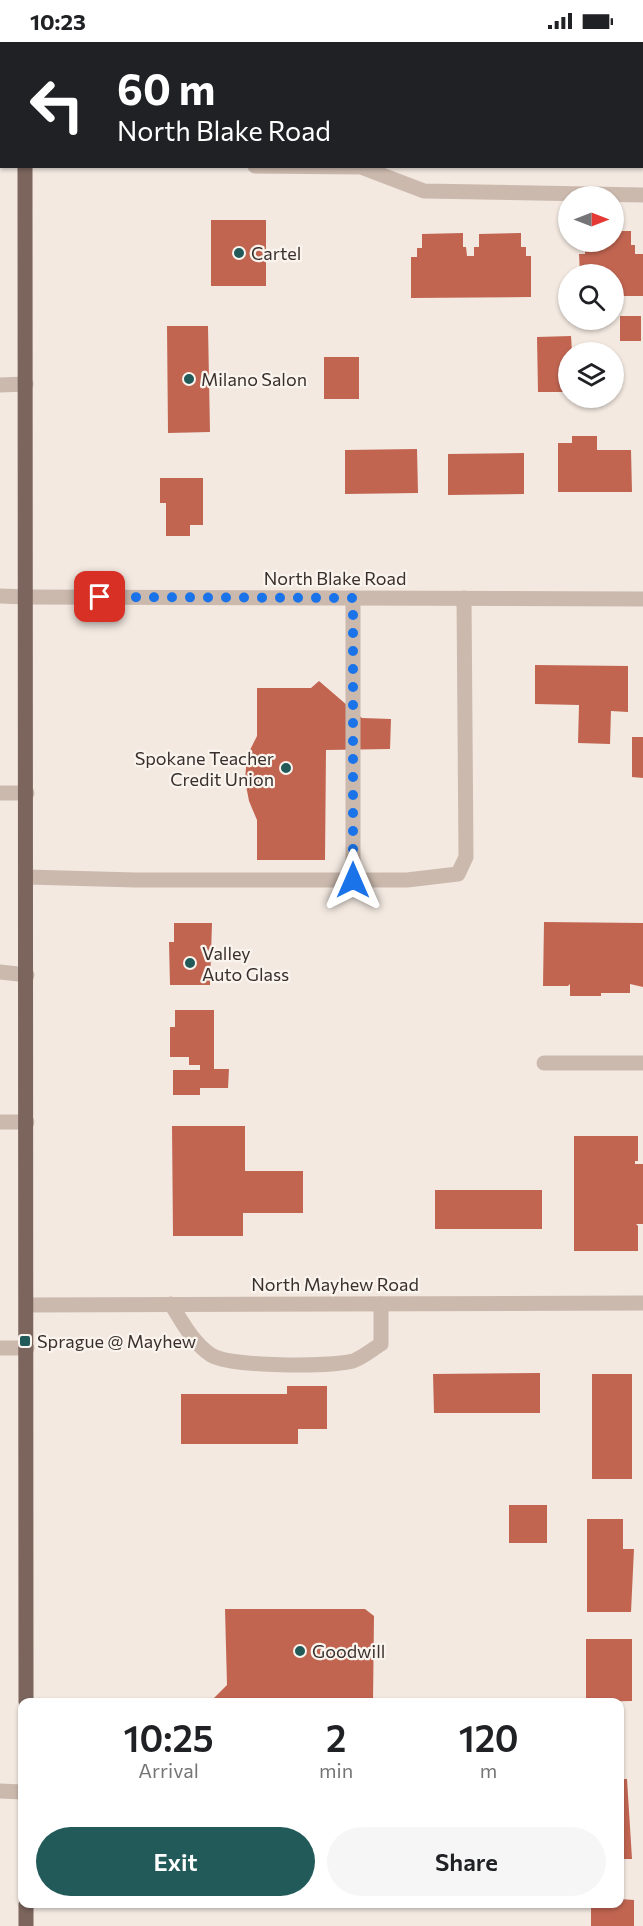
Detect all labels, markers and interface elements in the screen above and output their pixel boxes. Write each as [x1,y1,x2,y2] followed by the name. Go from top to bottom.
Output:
[30,8,86,35] text: 10:23
[117,62,216,114] text: 60 m
[18,66,96,144] icon: left
[117,114,331,147] text: North Blake Road
[558,186,624,252] north arrow
[558,186,624,408] map controls
[251,242,301,264] place label: Cartel
[232,246,246,260] marker: Cartel
[558,264,624,330] button: search
[558,342,624,408] button: layers
[201,368,307,390] place label: Milano Salon
[182,372,196,386] marker: Milano Salon
[264,567,406,589] street label: North Blake Road
[74,571,125,622] pin
[83,580,116,613] icon: arrive
[135,747,274,790] place label: Spokane Teacher Credit Union
[279,761,293,775] marker: Spokane Teacher Credit Union
[321,848,385,912] position arrow
[202,942,289,985] place label: Valley Auto Glass
[183,956,197,970] marker: Valley Auto Glass
[251,1273,419,1295] street label: North Mayhew Road
[37,1330,196,1352] place label: Sprague @ Mayhew
[18,1334,32,1348] marker: Sprague @ Mayhew
[312,1640,385,1662] place label: Goodwill
[293,1644,307,1658] marker: Goodwill
[123,1715,214,1759] text: 10:25
[326,1715,346,1759] text: 2
[459,1715,519,1759] text: 120
[138,1758,199,1782] text: Arrival
[319,1758,353,1782] text: min
[480,1758,497,1782] text: m
[36,1827,315,1896] button: Exit
[327,1827,606,1896] button: Share

